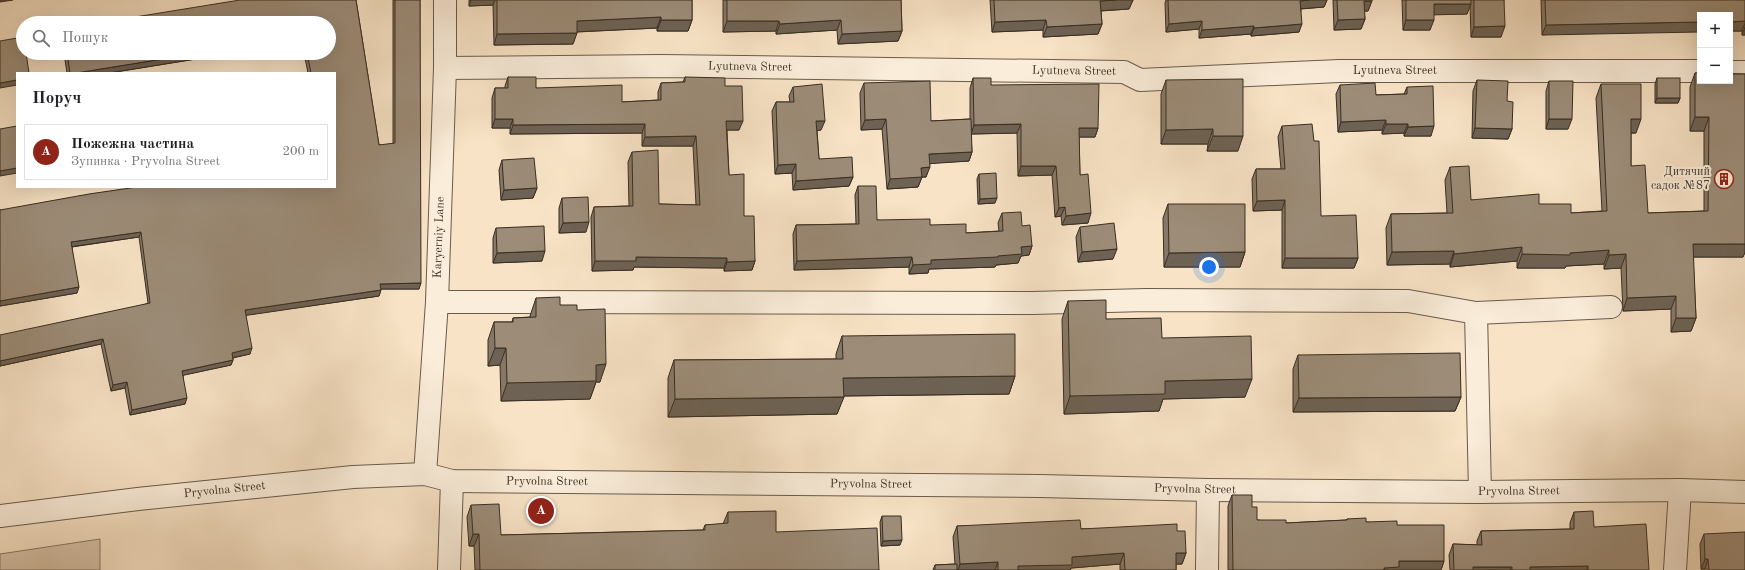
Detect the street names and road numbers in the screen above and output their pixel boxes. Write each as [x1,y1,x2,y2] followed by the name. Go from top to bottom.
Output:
[708,61,792,74] street label: Lyutneva Street
[1032,65,1116,78] street label: Lyutneva Street
[1353,65,1437,77] street label: Lyutneva Street
[432,196,447,278] street label: Karyerniy Lane
[506,475,588,488] street label: Pryvolna Street
[830,478,912,491] street label: Pryvolna Street
[183,480,266,500] street label: Pryvolna Street
[1154,483,1236,496] street label: Pryvolna Street
[1478,485,1560,498] street label: Pryvolna Street

